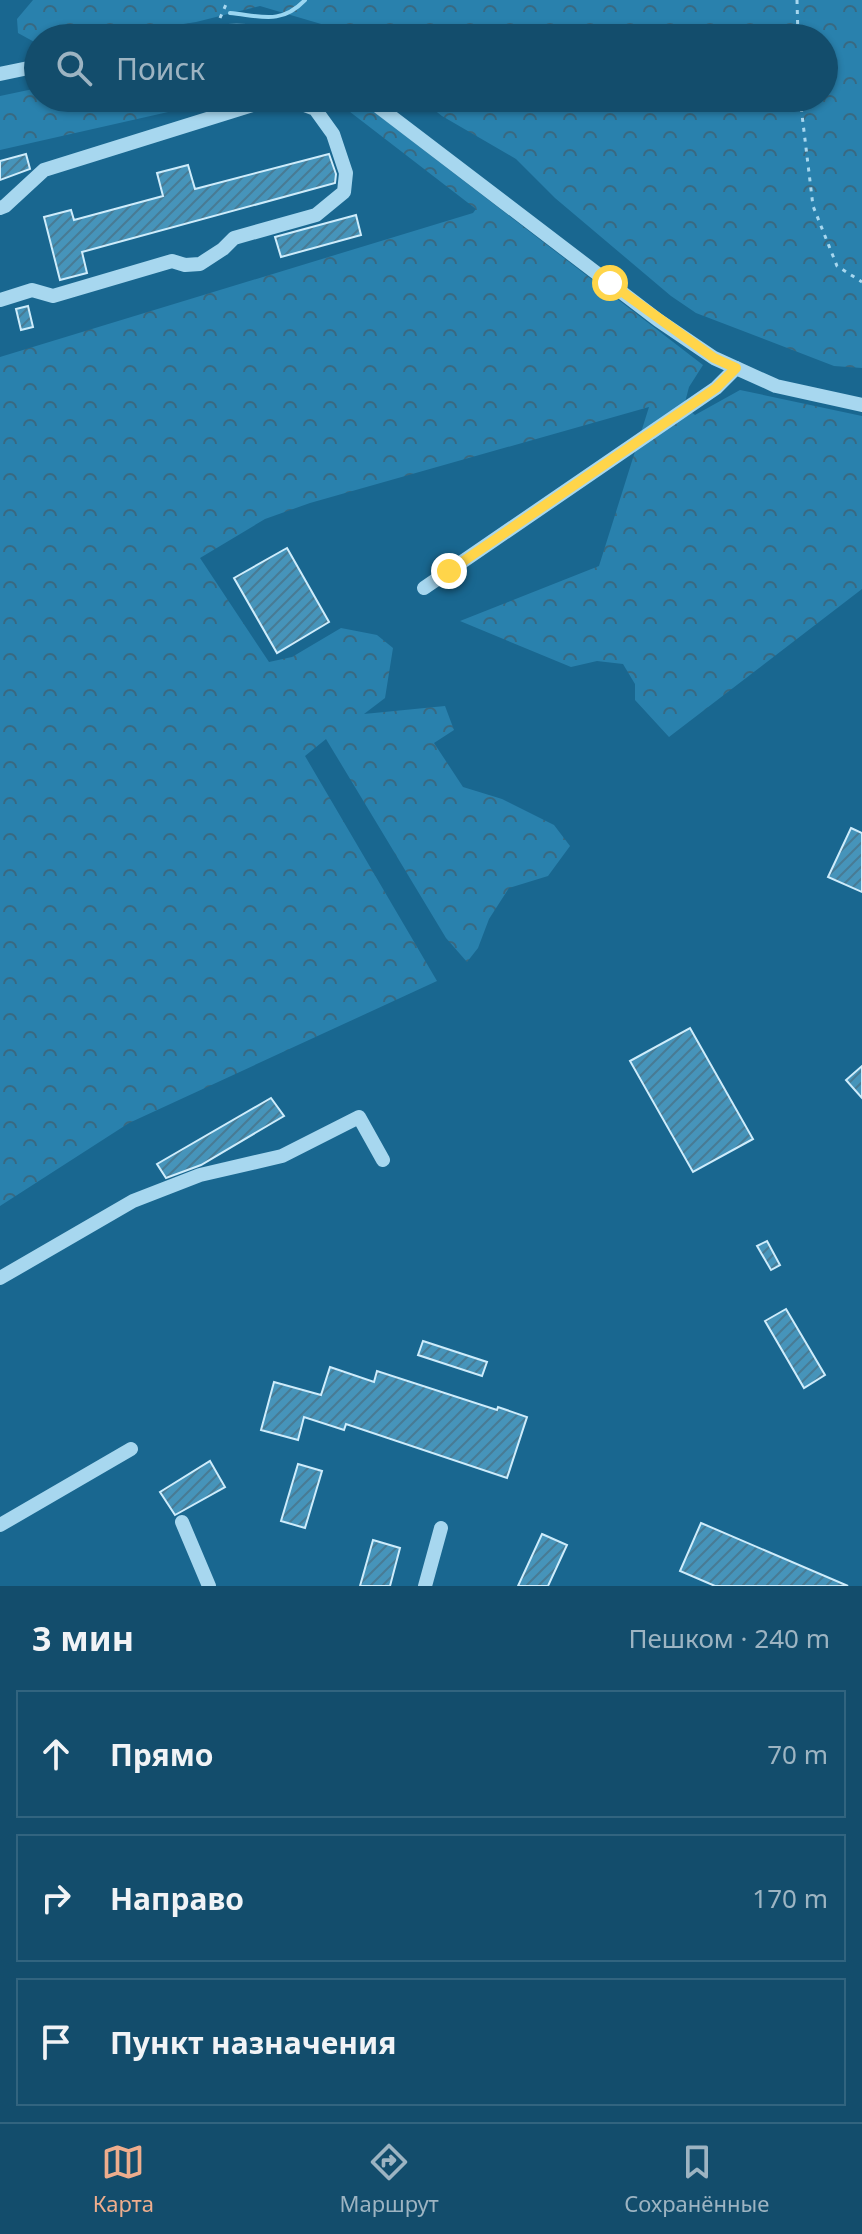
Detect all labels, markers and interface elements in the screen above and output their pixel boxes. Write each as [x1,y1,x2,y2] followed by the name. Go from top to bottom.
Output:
[24,24,838,112] search box
[52,46,96,90] icon: search
[116,48,205,89] text: Поиск
[592,265,628,301] route start
[431,553,467,589] route end
[32,1615,134,1661] text: 3 мин
[628,1620,830,1656] text: Пешком · 240 m
[34,1732,78,1776] icon: ahead
[110,1734,214,1775] text: Прямо
[767,1736,828,1772] text: 70 m
[34,1876,78,1920] icon: right
[110,1878,244,1919] text: Направо
[752,1880,828,1916] text: 170 m
[34,2020,78,2064] icon: arrive
[110,2022,396,2063] text: Пункт назначения
[93,2140,154,2218] tab: Карта
[339,2140,439,2218] tab: Маршрут
[624,2140,769,2218] tab: Сохранённые

